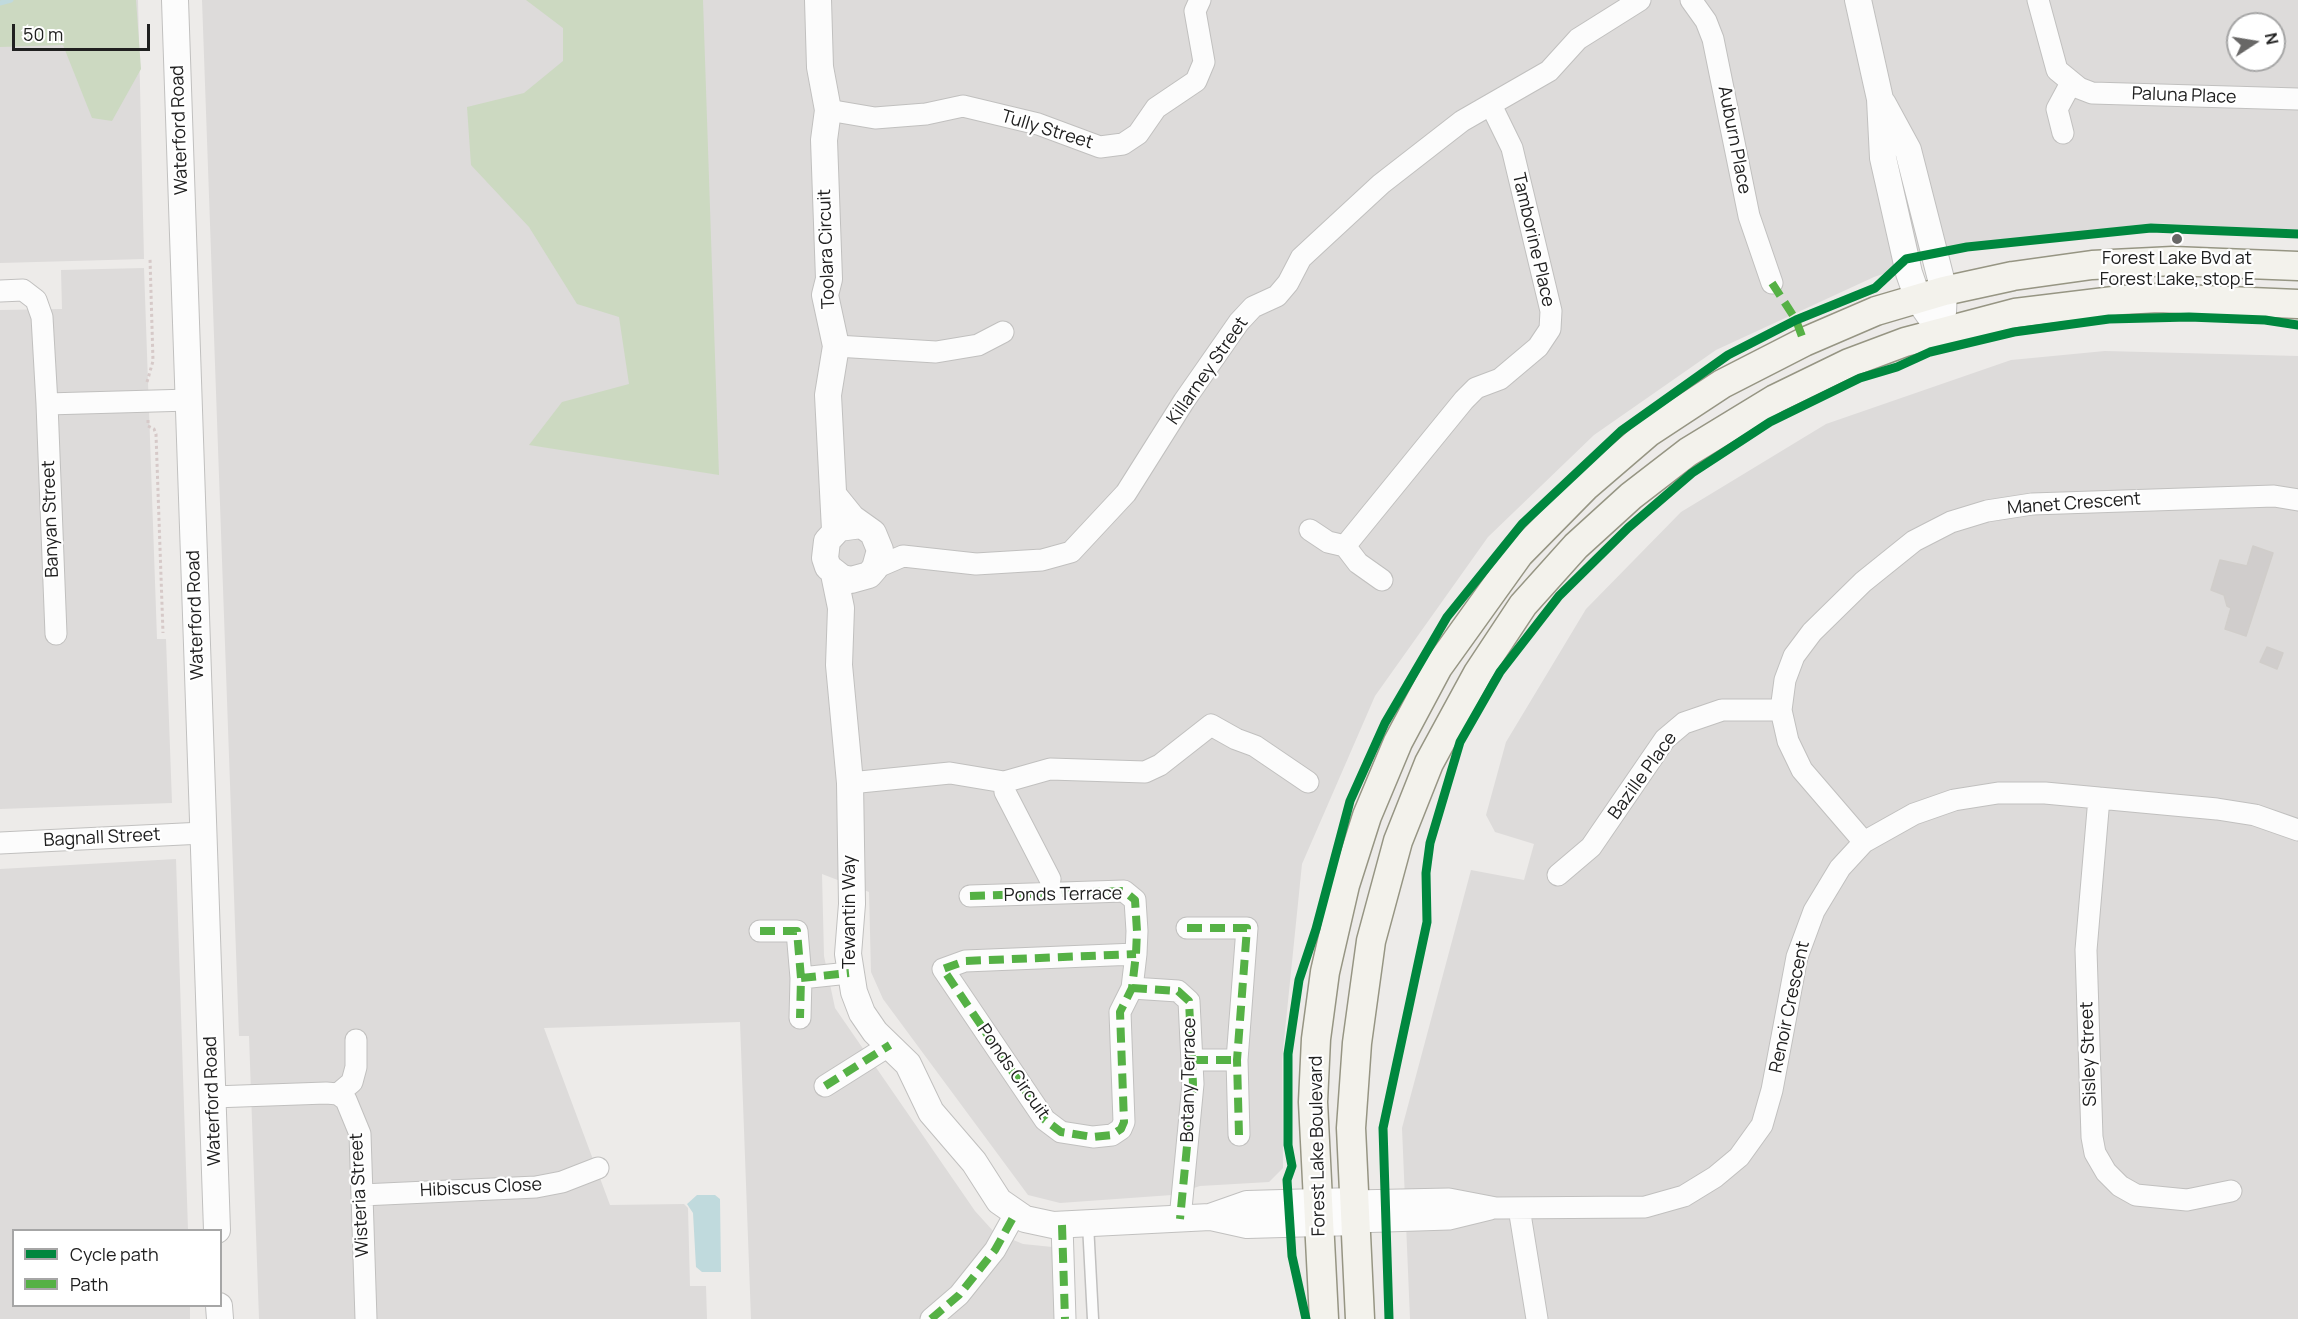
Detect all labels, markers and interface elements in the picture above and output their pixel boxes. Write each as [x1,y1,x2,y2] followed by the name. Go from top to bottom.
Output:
[15,12,153,50] scale bar
[2226,12,2286,72] north arrow
[23,22,63,46] text: 50 m
[2260,31,2284,47] text: N
[167,65,193,195] street label: Waterford Road
[2131,83,2237,109] street label: Paluna Place
[1713,84,1755,196] street label: Auburn Place
[998,106,1096,154] street label: Tully Street
[1507,171,1559,309] street label: Tamborine Place
[814,189,840,309] street label: Toolara Circuit
[2170,232,2184,246] marker: Forest Lake Bvd at Forest Lake, stop E
[2100,248,2254,290] place label: Forest Lake Bvd at Forest Lake, stop E
[1163,313,1253,429] street label: Killarney Street
[38,460,64,578] street label: Banyan Street
[2006,489,2142,519] street label: Manet Crescent
[183,550,209,680] street label: Waterford Road
[1604,728,1682,824] street label: Bazille Place
[43,824,161,852] street label: Bagnall Street
[839,855,861,969] street label: Tewantin Way
[1004,883,1122,907] street label: Ponds Terrace
[1765,939,1815,1075] street label: Renoir Crescent
[2076,1001,2102,1107] street label: Sisley Street
[1177,1017,1201,1143] street label: Botany Terrace
[972,1020,1054,1124] street label: Ponds Circuit
[200,1036,226,1166] street label: Waterford Road
[1306,1055,1330,1237] street label: Forest Lake Boulevard
[346,1132,374,1258] street label: Wisteria Street
[419,1174,543,1202] street label: Hibiscus Close
[12,1229,222,1307] legend
[70,1242,159,1266] text: Cycle path
[70,1272,108,1296] text: Path

